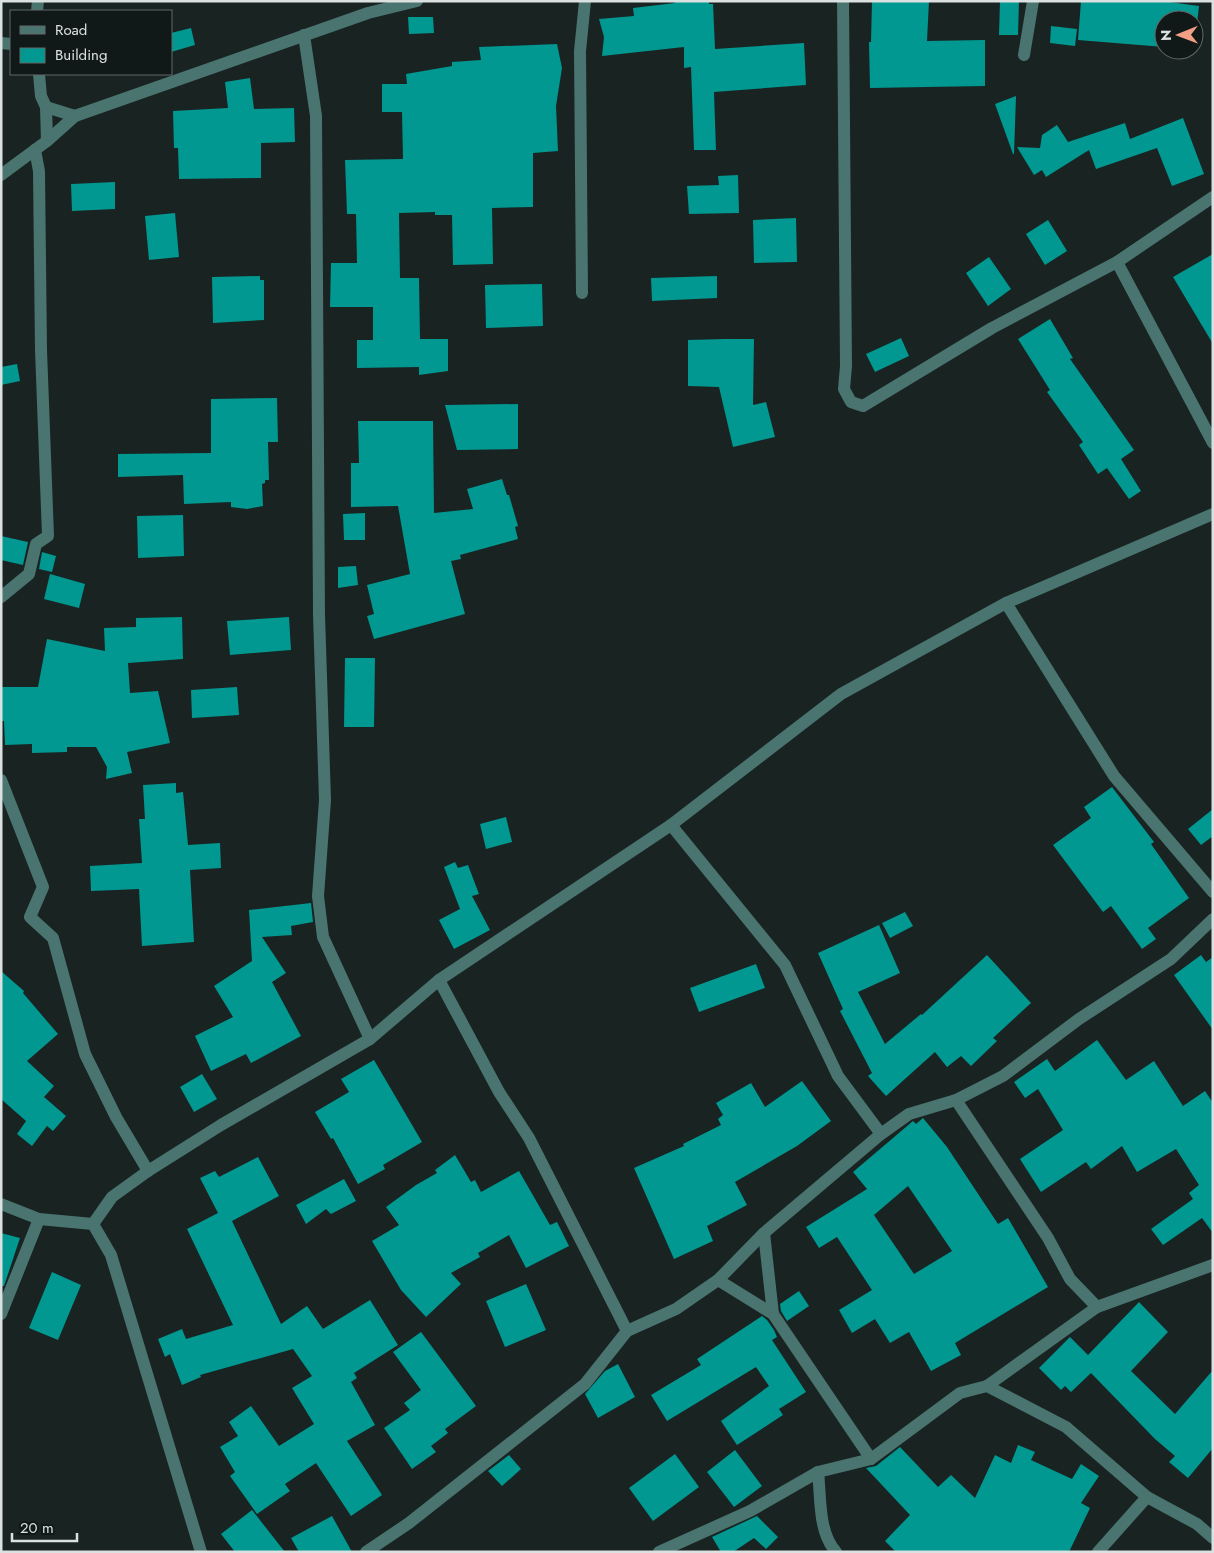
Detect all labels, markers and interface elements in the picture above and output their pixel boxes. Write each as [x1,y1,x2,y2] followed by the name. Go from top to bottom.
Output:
[10,10,172,75] legend
[1154,10,1204,60] north arrow
[55,19,87,41] text: Road
[1156,29,1176,41] text: N
[55,44,107,66] text: Building
[12,1510,78,1542] scale bar
[20,1517,54,1539] text: 20 m

